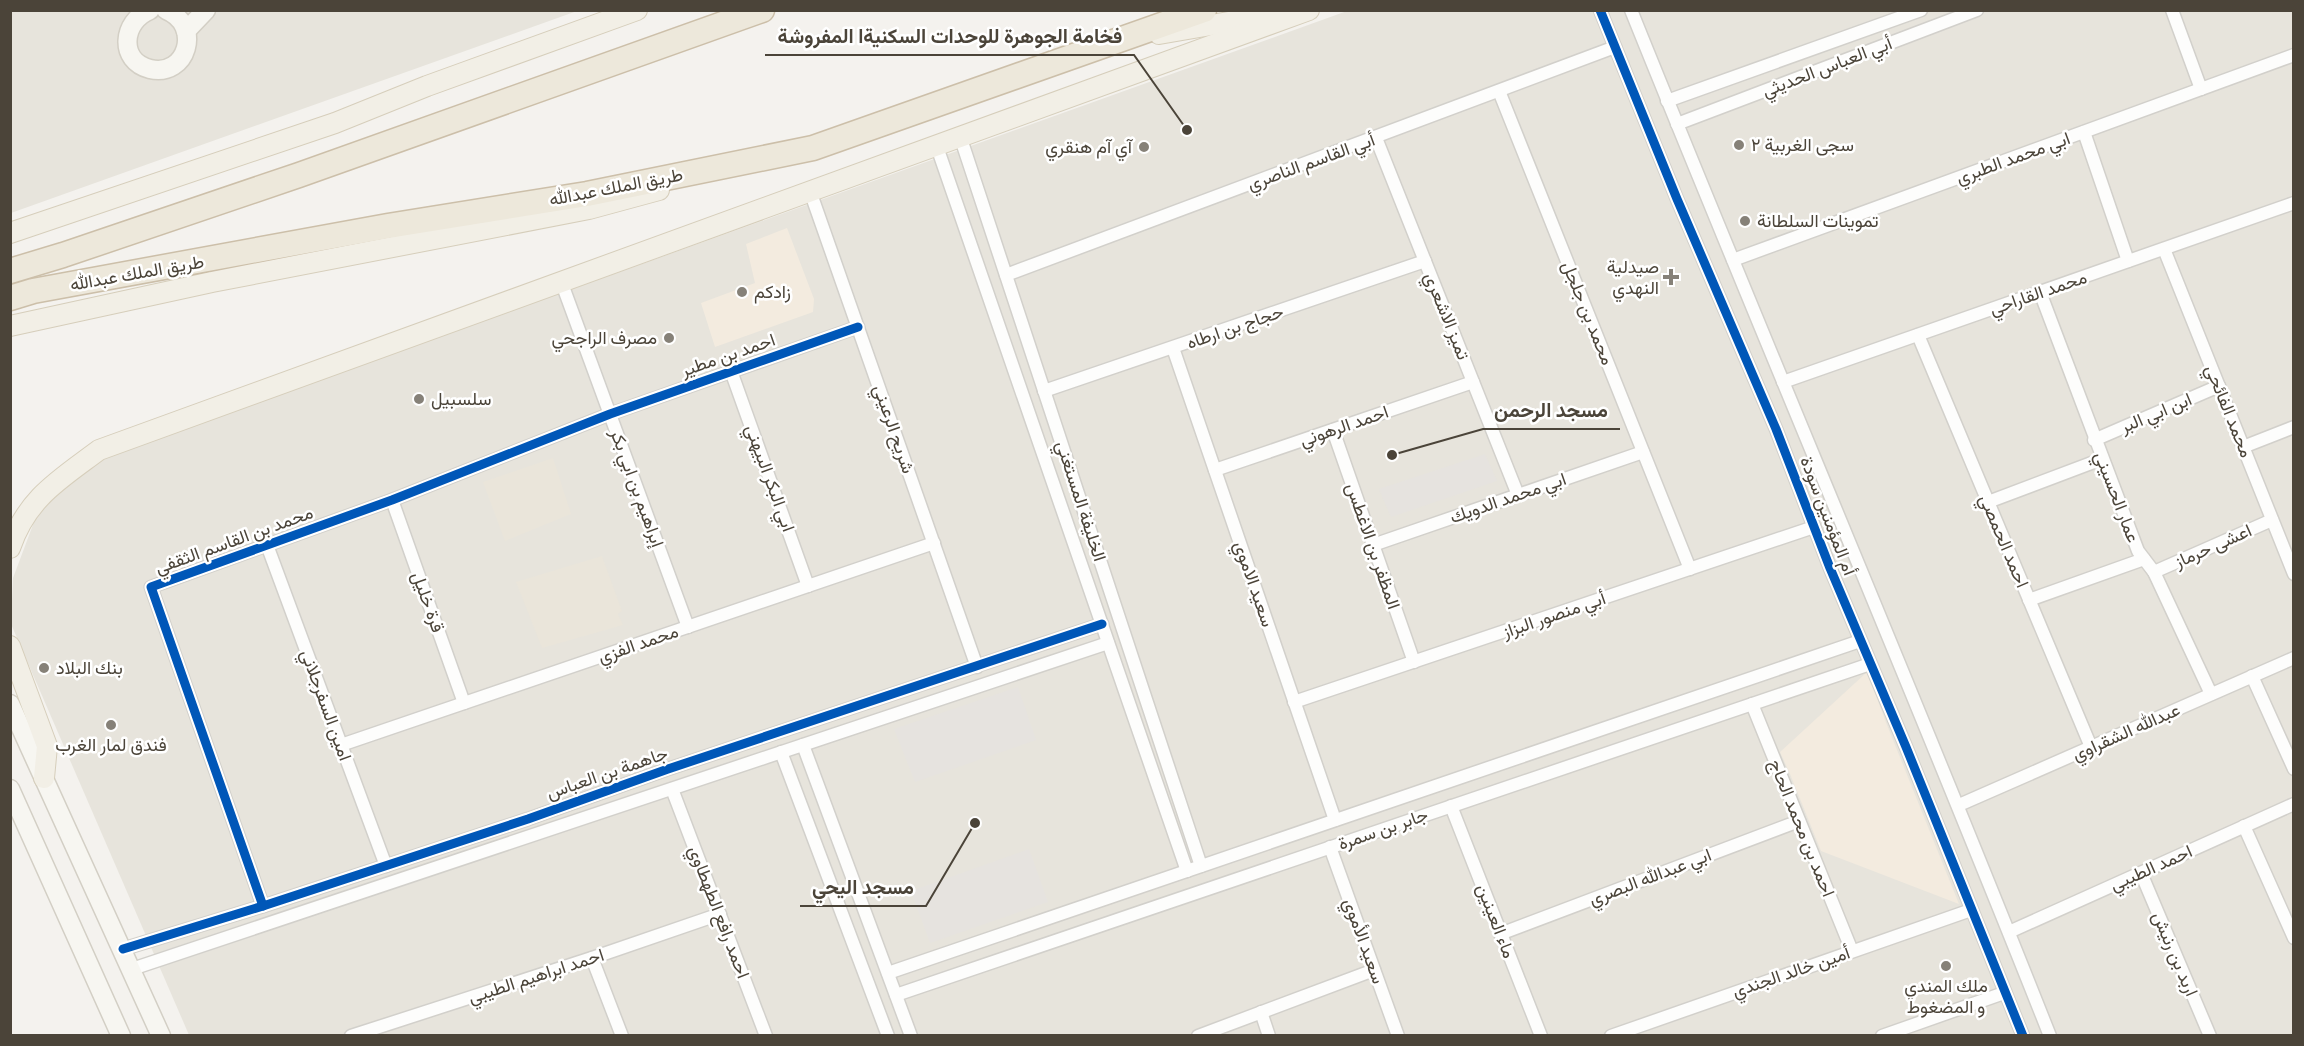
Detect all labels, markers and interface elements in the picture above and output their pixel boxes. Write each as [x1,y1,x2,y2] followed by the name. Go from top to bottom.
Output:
[765,17,1134,55] callout: فخامة الجوهرة للوحدات السكنيةا المفروشة
[778,20,1122,51] text: فخامة الجوهرة للوحدات السكنيةا المفروشة
[1758,29,1897,106] street label: أبي العباس الحديثي
[1952,124,2074,193] street label: ابي محمد الطبري
[1243,126,1379,199] street label: أبي القاسم الناصري
[1751,131,1854,158] place label: سجى الغربية ٢
[1045,133,1134,162] place label: آي آم هنقري
[1732,138,1746,152] marker: سجى الغربية ٢
[1137,140,1151,154] marker: آي آم هنقري
[547,160,685,213] street label: طريق الملك عبدالله
[1757,207,1879,234] place label: تموينات السلطانة
[1738,214,1752,228] marker: تموينات السلطانة
[68,247,206,298] street label: طريق الملك عبدالله
[1607,253,1659,303] place label: صيدلية النهدي
[1555,257,1622,369] street label: محمد بن جلجل
[1985,263,2091,324] street label: محمد القاراحي
[1416,268,1477,364] street label: تميز الاشعري
[1664,270,1678,284] marker: صيدلية النهدي
[754,278,791,305] place label: زادكم
[735,285,749,299] marker: زادكم
[1183,297,1287,356] street label: حجاج بن ارطاه
[551,324,657,353] place label: مصرف الراجحي
[676,326,779,384] street label: احمد بن مطير
[662,331,676,345] marker: مصرف الراجحي
[2197,360,2260,462] street label: محمد الفائحي
[865,381,922,478] street label: شريح الرعيني
[431,385,492,412] place label: سلسبيل
[2115,385,2197,442] street label: ابن ابي البر
[1483,391,1620,429] callout: مسجد الرحمن
[412,392,426,406] marker: سلسبيل
[1494,394,1608,425] text: مسجد الرحمن
[1296,398,1393,455] street label: احمد الرهوني
[737,420,802,536] street label: ابي البكر البيهني
[601,424,671,552] street label: إبراهيم بن ابي بكر
[1047,437,1114,565] street label: الخليفة المستغني
[2086,447,2147,547] street label: عمار الحسيني
[1793,452,1864,579] street label: أم المؤمنين سودة
[1446,465,1570,532] street label: ابي محمد الدويك
[1339,479,1408,613] street label: المظفر بن الاغطس
[1971,490,2036,593] street label: احمد الحمصي
[151,498,317,583] street label: محمد بن القاسم الثقفي
[2169,516,2256,575] street label: اعشى حرماز
[1225,537,1282,631] street label: سعيد الاموي
[405,568,452,636] street label: قرة خليل
[1498,584,1610,647] street label: أبي منصور البزاز
[594,617,682,672] street label: محمد الفزي
[292,645,359,765] street label: امين السفرجلاني
[56,654,123,681] place label: بنك البلاد
[37,661,51,675] marker: بنك البلاد
[2067,696,2185,769] street label: عبدالله الشقراوي
[104,718,118,732] marker: فندق لمار الغرب
[55,731,167,758] place label: فندق لمار الغرب
[542,739,671,806] street label: جاهمة بن العباس
[1763,755,1842,901] street label: احمد بن محمد الحاج
[1334,801,1432,857] street label: جابر بن سمرة
[2105,837,2197,900] street label: احمد الطيبي
[1585,841,1716,914] street label: ابي عبدالله البصري
[680,842,757,983] street label: احمد رافع الطهطاوي
[800,868,926,906] callout: مسجد اليحي
[812,871,914,904] text: مسجد اليحي
[1470,880,1523,962] street label: ماء العينين
[1335,894,1392,988] street label: سعيد الأموي
[2145,907,2205,1000] street label: اربد بن رنيش
[1728,939,1854,1006] street label: أمين خالد الجندي
[464,941,608,1012] street label: احمد ابراهيم الطيبي
[1939,959,1953,973] marker: ملك المندي و المضغوط
[1904,972,1988,1020] place label: ملك المندي و المضغوط

